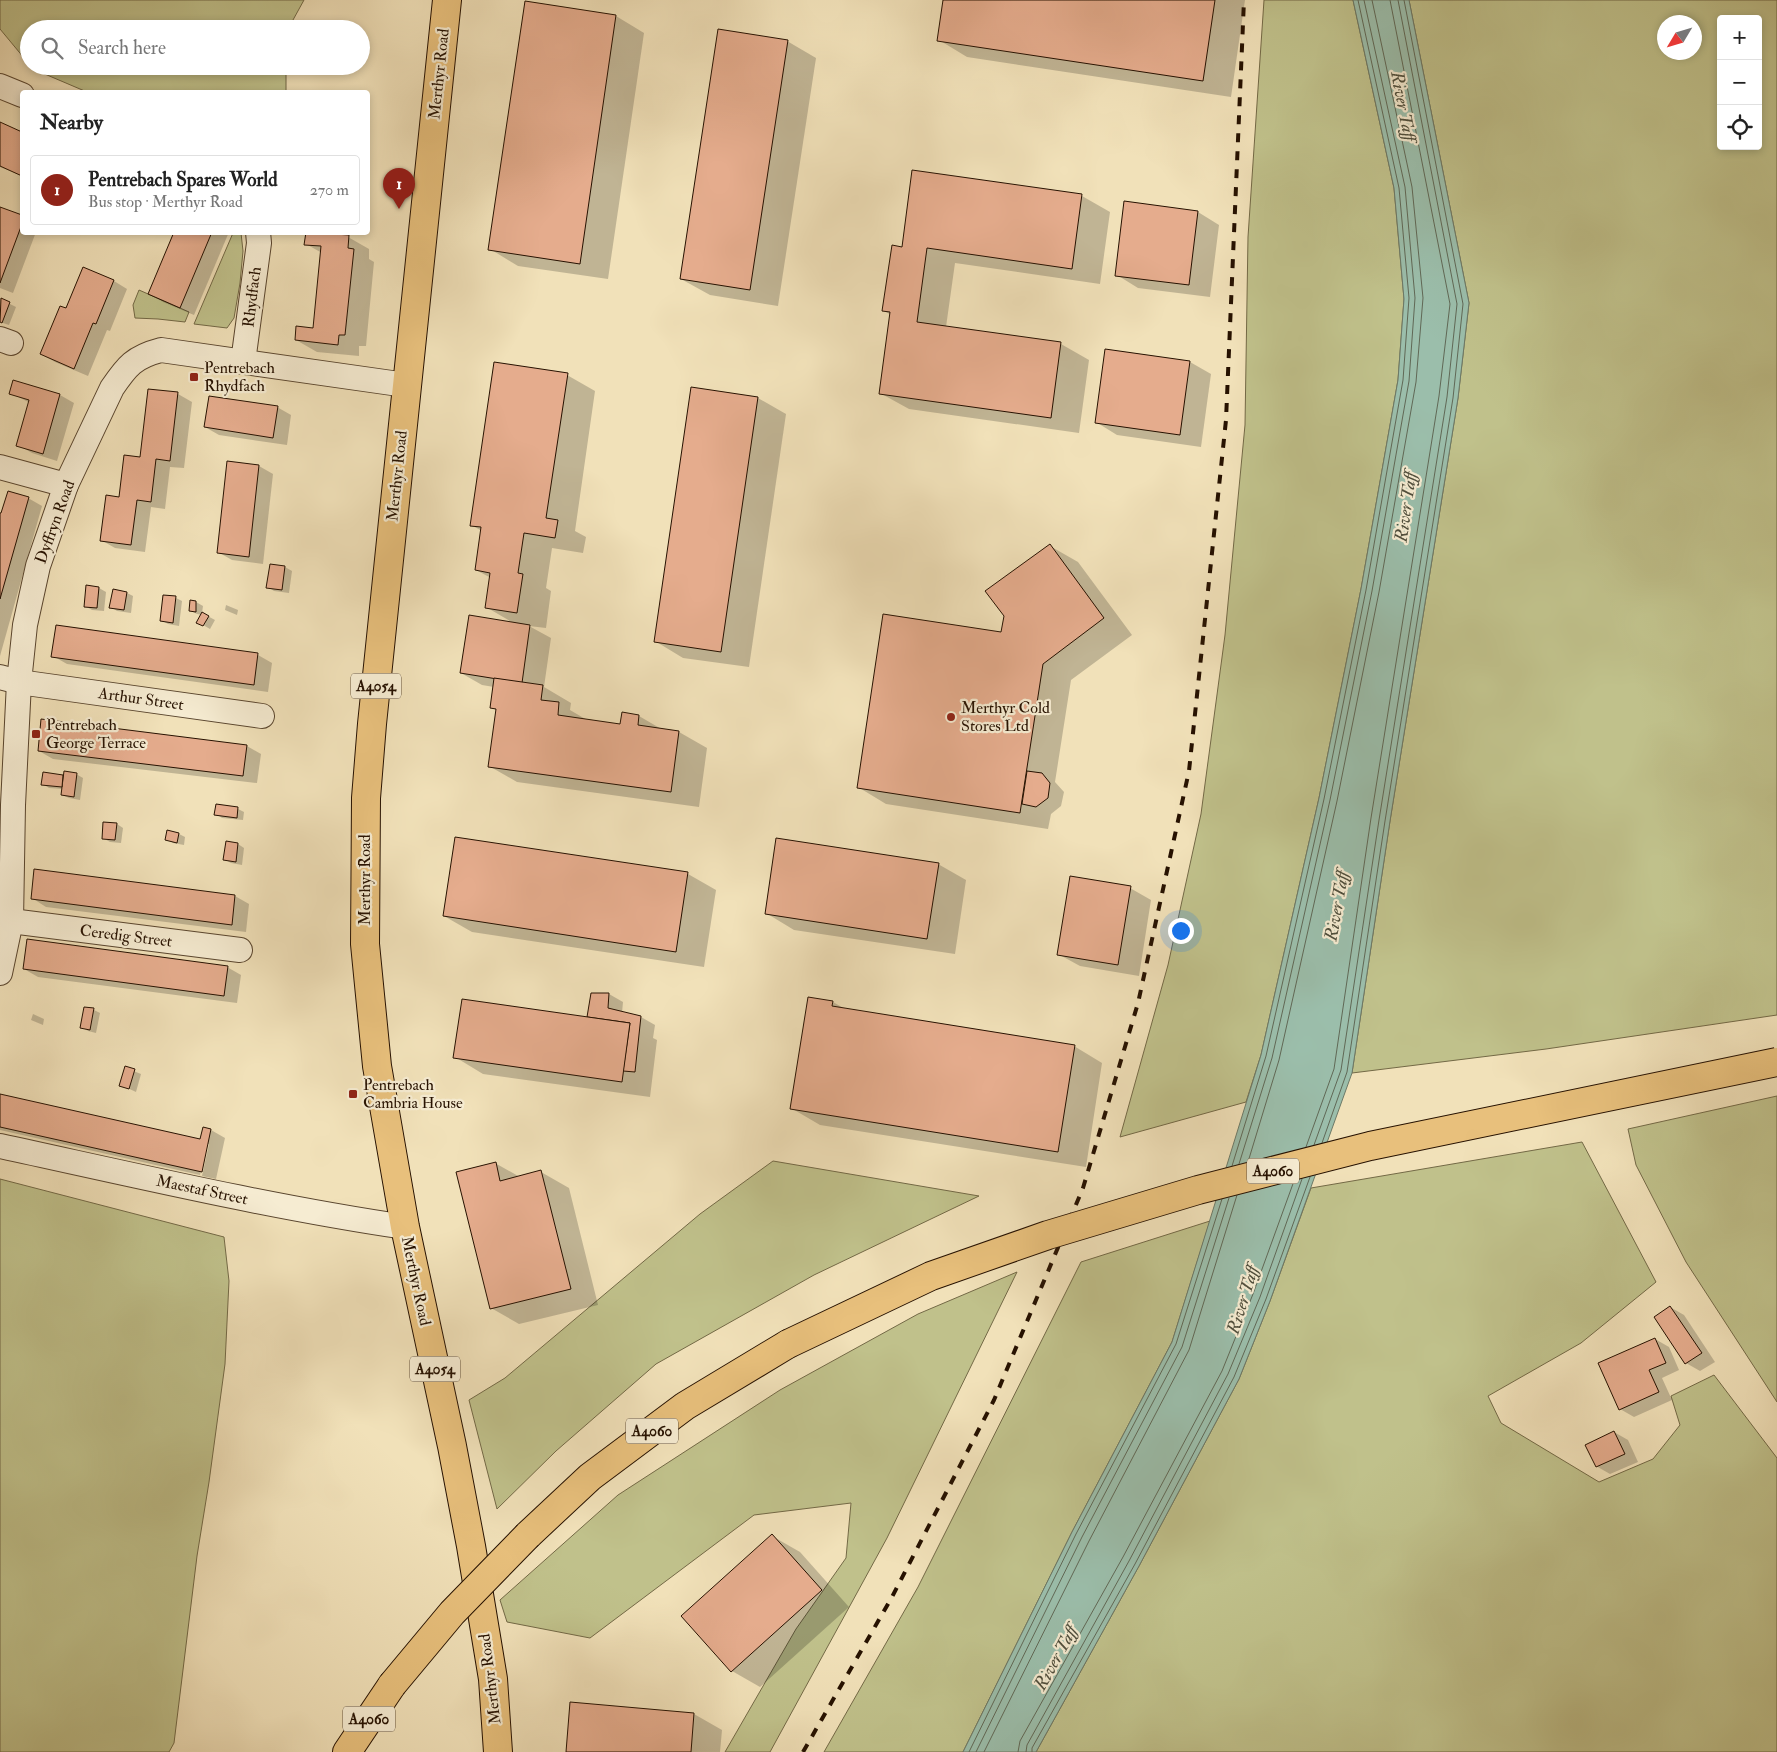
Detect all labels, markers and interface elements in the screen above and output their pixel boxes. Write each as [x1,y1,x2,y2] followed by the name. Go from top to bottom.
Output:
[1657,15,1702,60] north arrow
[1717,15,1762,150] map controls
[1717,15,1762,60] button: +
[20,20,370,75] search box
[424,28,454,120] street label: Merthyr Road
[38,34,66,62] icon: search
[78,36,166,60] text: Search here
[1717,60,1762,105] button: −
[1385,68,1422,147] water label: River Taff
[1717,105,1762,150] button: locate
[40,109,103,136] text: Nearby
[88,168,278,192] text: Pentrebach Spares World
[383,168,415,209] pin: 1
[54,180,60,200] text: 1
[310,180,349,200] text: 270 m
[88,192,243,212] text: Bus stop · Merthyr Road
[238,265,266,328] street label: Rhydfach
[204,358,275,396] place label: Pentrebach Rhydfach
[188,371,200,383] marker: Pentrebach Rhydfach
[382,430,412,522] street label: Merthyr Road
[1390,466,1423,544] water label: River Taff
[31,477,79,566] street label: Dyffryn Road
[351,674,401,698] road number: A4054
[96,683,185,715] street label: Arthur Street
[961,698,1050,736] place label: Merthyr Cold Stores Ltd
[945,711,957,723] marker: Merthyr Cold Stores Ltd
[46,715,146,753] place label: Pentrebach George Terrace
[30,728,42,740] marker: Pentrebach George Terrace
[355,834,375,926] street label: Merthyr Road
[1319,865,1355,944] water label: River Taff
[1168,918,1194,944] your location
[79,920,173,952] street label: Ceredig Street
[363,1075,463,1113] place label: Pentrebach Cambria House
[347,1088,359,1100] marker: Pentrebach Cambria House
[1247,1158,1299,1184] road number: A4060
[154,1171,250,1209] street label: Maestaf Street
[397,1234,435,1328] street label: Merthyr Road
[1221,1259,1266,1338] water label: River Taff
[410,1356,460,1382] road number: A4054
[626,1418,678,1444] road number: A4060
[1028,1618,1085,1695] water label: River Taff
[475,1632,505,1725] street label: Merthyr Road
[343,1706,395,1732] road number: A4060

